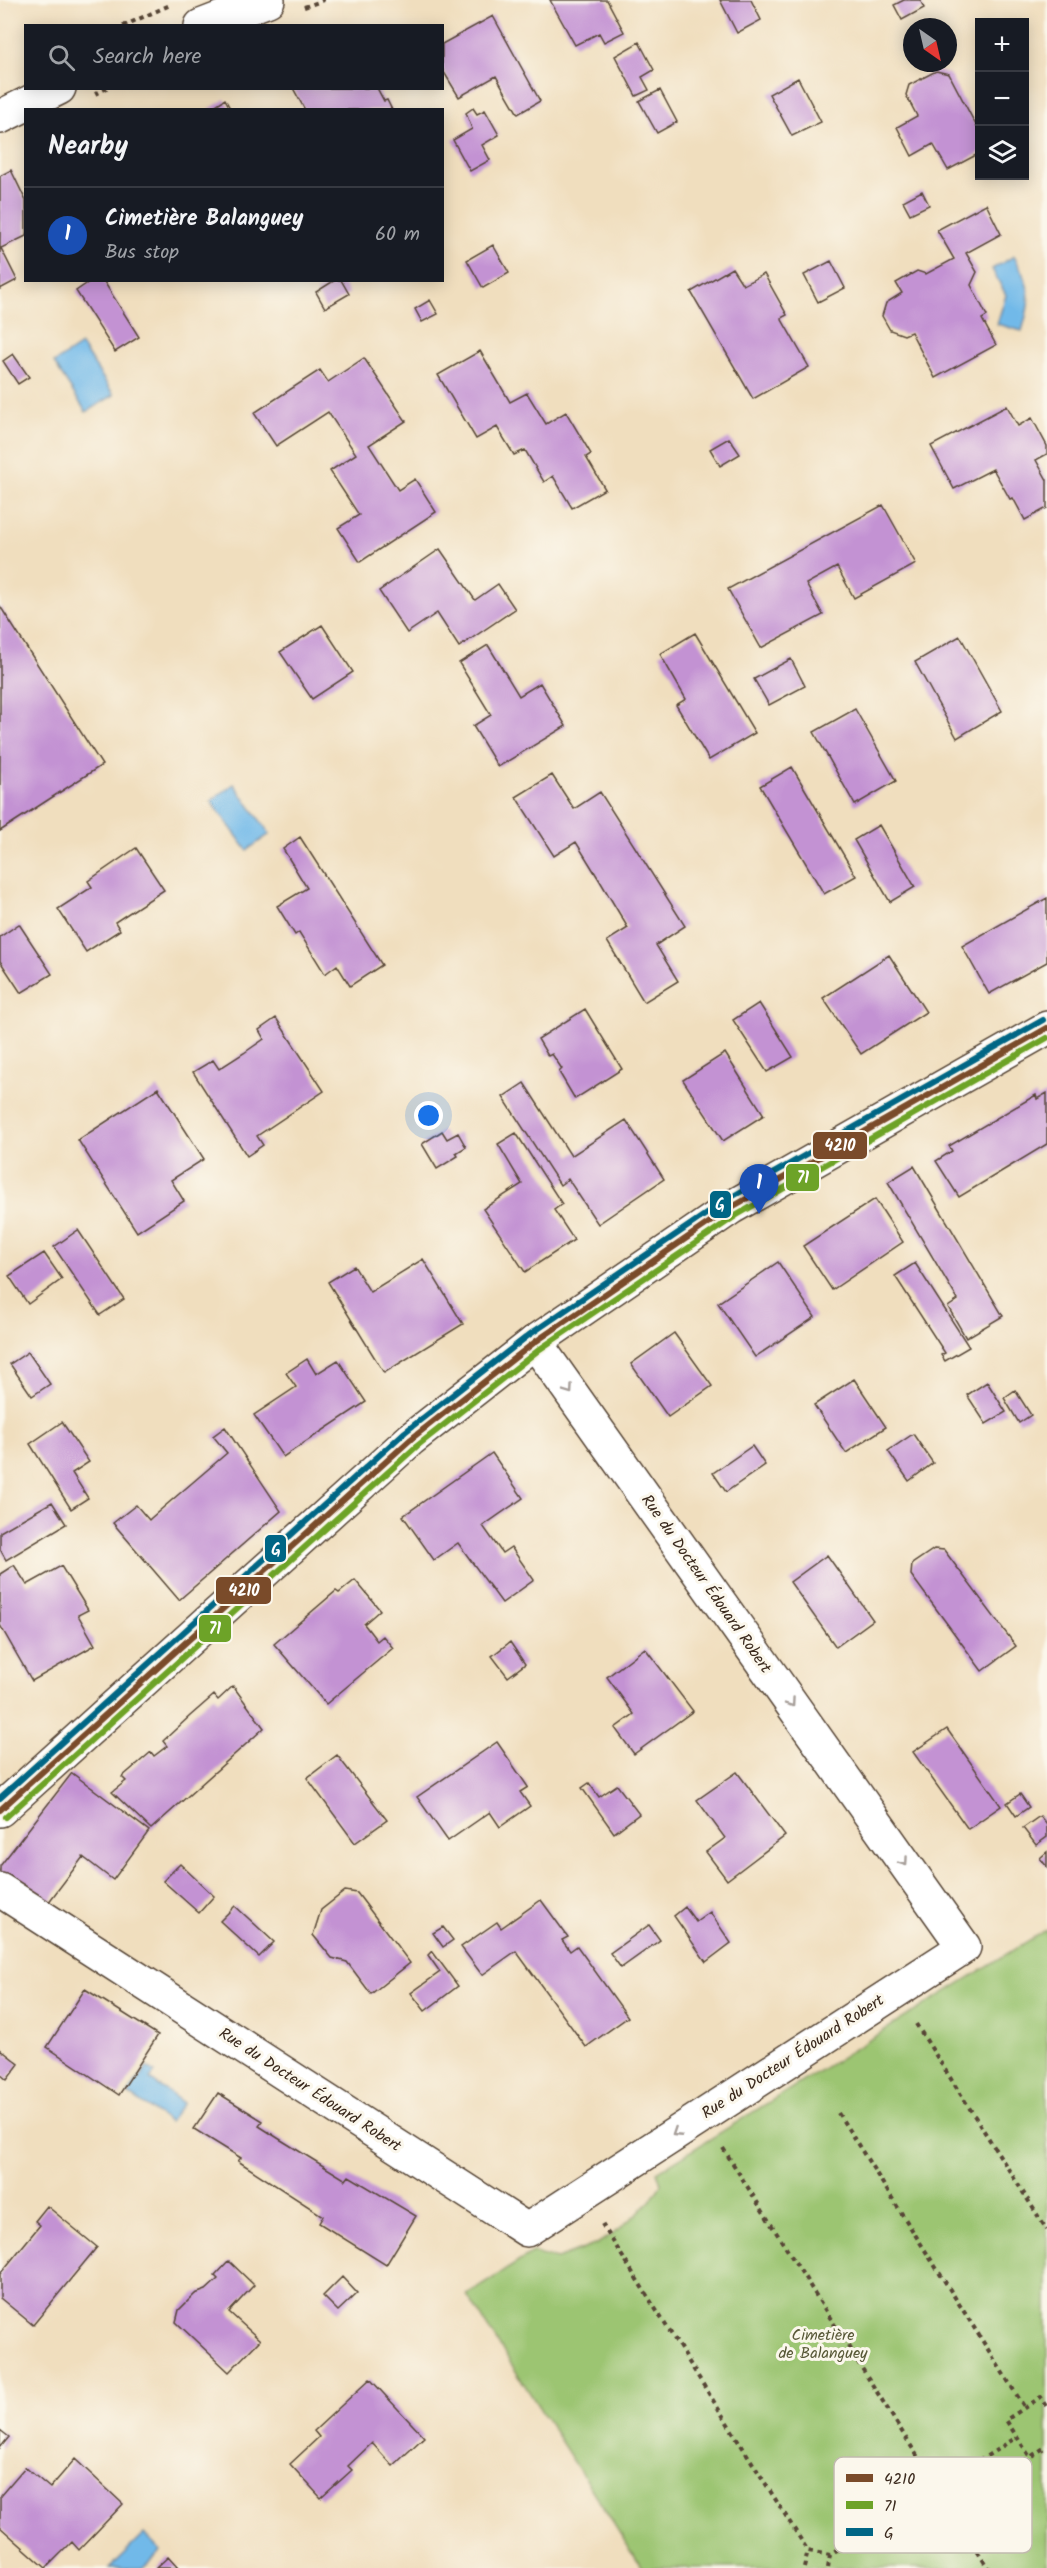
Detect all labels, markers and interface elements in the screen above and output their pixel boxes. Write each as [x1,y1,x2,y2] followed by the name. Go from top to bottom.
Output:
[903,18,957,72] north arrow
[975,18,1029,180] map controls
[975,18,1029,72] button: +
[24,24,444,90] search box
[93,40,201,75] text: Search here
[45,41,78,74] icon: search
[975,72,1029,126] button: −
[48,126,128,168] text: Nearby
[975,126,1029,180] button: layers
[105,202,304,237] text: Cimetière Balanguey
[64,219,71,251] text: 1
[375,219,420,251] text: 60 m
[105,237,179,269] text: Bus stop
[414,1101,443,1130] your location
[812,1131,868,1160] line badge: 4210
[824,1134,856,1159] text: 4210
[785,1163,820,1192] line badge: 71
[740,1164,778,1214] pin: 1
[797,1166,809,1191] text: 71
[709,1190,732,1219] line badge: G
[715,1193,725,1218] text: G
[562,1383,573,1394] one-way arrow
[635,1489,778,1679] street label: Rue du Docteur Édouard Robert
[264,1534,287,1563] line badge: G
[271,1538,281,1563] text: G
[215,1576,272,1605] line badge: 4210
[228,1579,260,1604] text: 4210
[198,1614,232,1643] line badge: 71
[209,1617,221,1642] text: 71
[784,1696,795,1707] one-way arrow
[897,1856,908,1867] one-way arrow
[697,1988,890,2126] street label: Rue du Docteur Édouard Robert
[214,2021,407,2159] street label: Rue du Docteur Édouard Robert
[672,2126,682,2138] one-way arrow
[778,2323,868,2366] park label: Cimetière de Balanguey
[834,2457,1032,2553] legend
[884,2467,915,2492] text: 4210
[884,2494,896,2519] text: 71
[884,2521,894,2546] text: G

